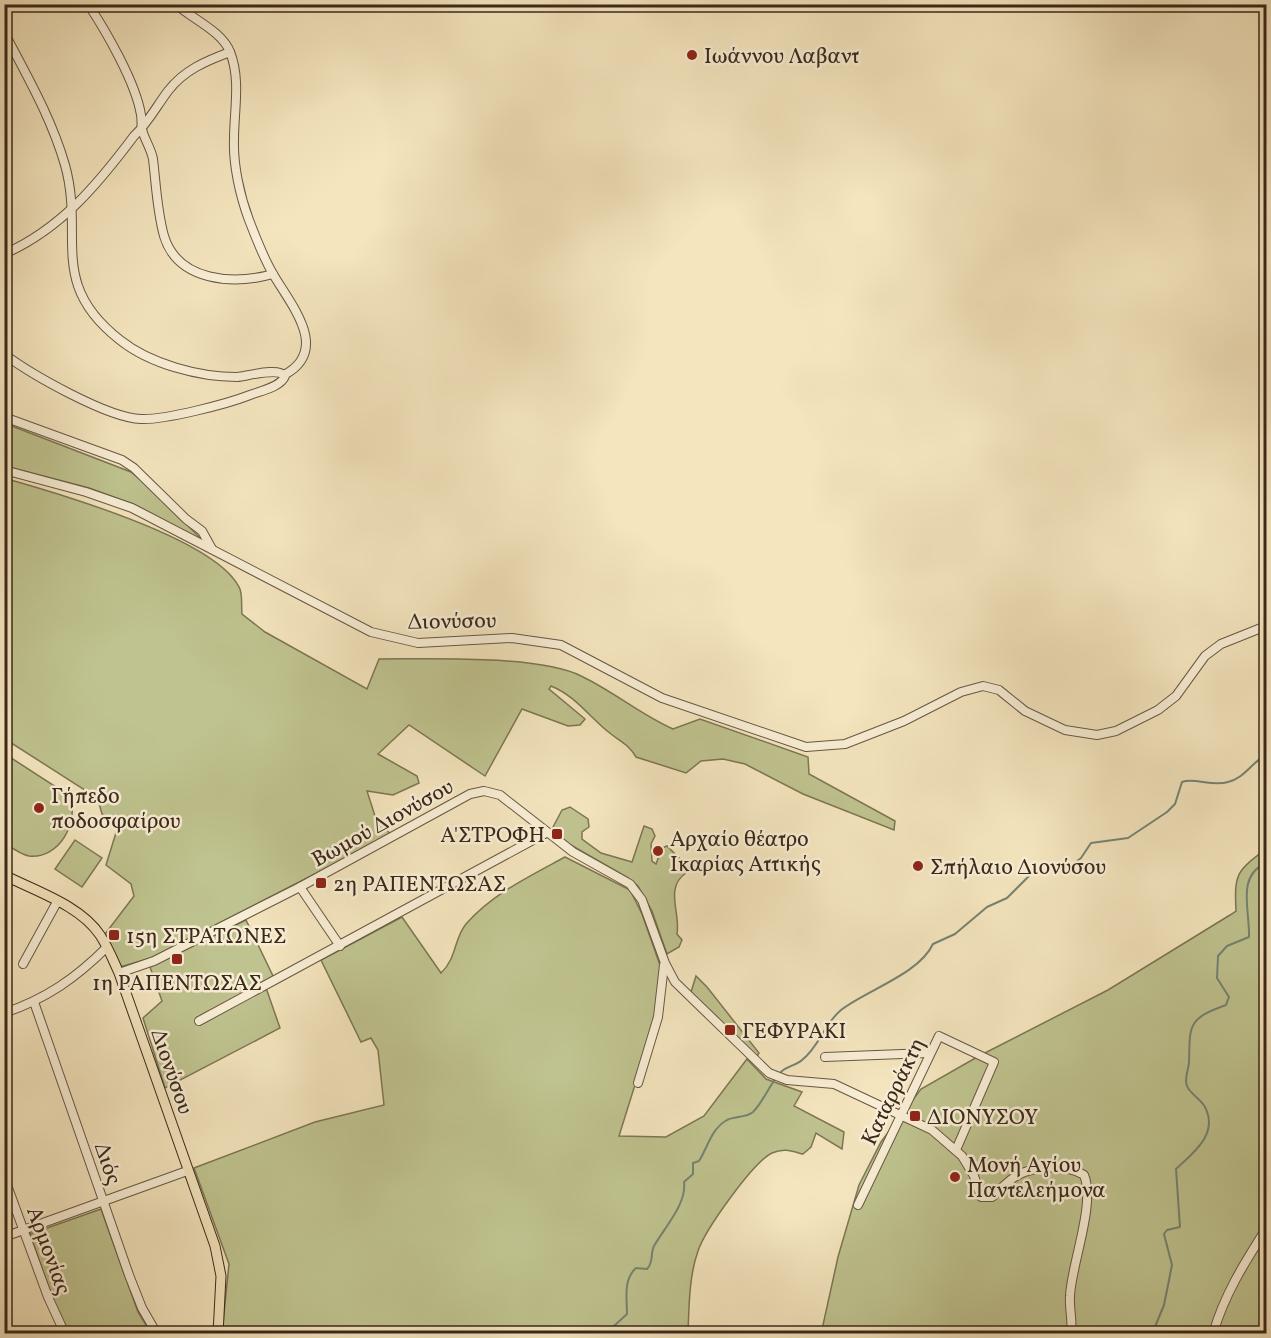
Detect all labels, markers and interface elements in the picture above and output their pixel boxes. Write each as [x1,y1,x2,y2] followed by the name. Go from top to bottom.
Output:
[704,42,859,73] place label: Ιωάννου Λαβαντ
[685,48,699,62] marker: Ιωάννου Λαβαντ
[407,606,497,639] street label: Διονύσου
[307,772,460,876] street label: Βωμού Διονύσου
[51,782,181,838] place label: Γήπεδο ποδοσφαίρου
[32,801,46,815] marker: Γήπεδο ποδοσφαίρου
[440,821,545,852] place label: Α'ΣΤΡΟΦΗ
[670,825,821,881] place label: Αρχαίο θέατρο Ικαρίας Αττικής
[550,827,564,841] marker: Α'ΣΤΡΟΦΗ
[651,844,665,858] marker: Αρχαίο θέατρο Ικαρίας Αττικής
[930,853,1106,884] place label: Σπήλαιο Διονύσου
[911,859,925,873] marker: Σπήλαιο Διονύσου
[333,870,506,901] place label: 2η ΡΑΠΕΝΤΩΣΑΣ
[314,876,328,890] marker: 2η ΡΑΠΕΝΤΩΣΑΣ
[126,922,286,953] place label: 15η ΣΤΡΑΤΩΝΕΣ
[107,928,121,942] marker: 15η ΣΤΡΑΤΩΝΕΣ
[170,952,184,966] marker: 1η ΡΑΠΕΝΤΩΣΑΣ
[92,969,262,1000] place label: 1η ΡΑΠΕΝΤΩΣΑΣ
[742,1017,846,1048] place label: ΓΕΦΥΡΑΚΙ
[723,1023,737,1037] marker: ΓΕΦΥΡΑΚΙ
[142,1025,200,1119] street label: Διονύσου
[855,1033,934,1151] street label: Καταρράκτη
[927,1103,1038,1134] place label: ΔΙΟΝΥΣΟΥ
[908,1109,922,1123] marker: ΔΙΟΝΥΣΟΥ
[85,1139,128,1189] street label: Διός
[967,1151,1105,1207] place label: Μονή Αγίου Παντελεήμονα
[948,1170,962,1184] marker: Μονή Αγίου Παντελεήμονα
[17,1202,78,1299] street label: Αρμονίας

